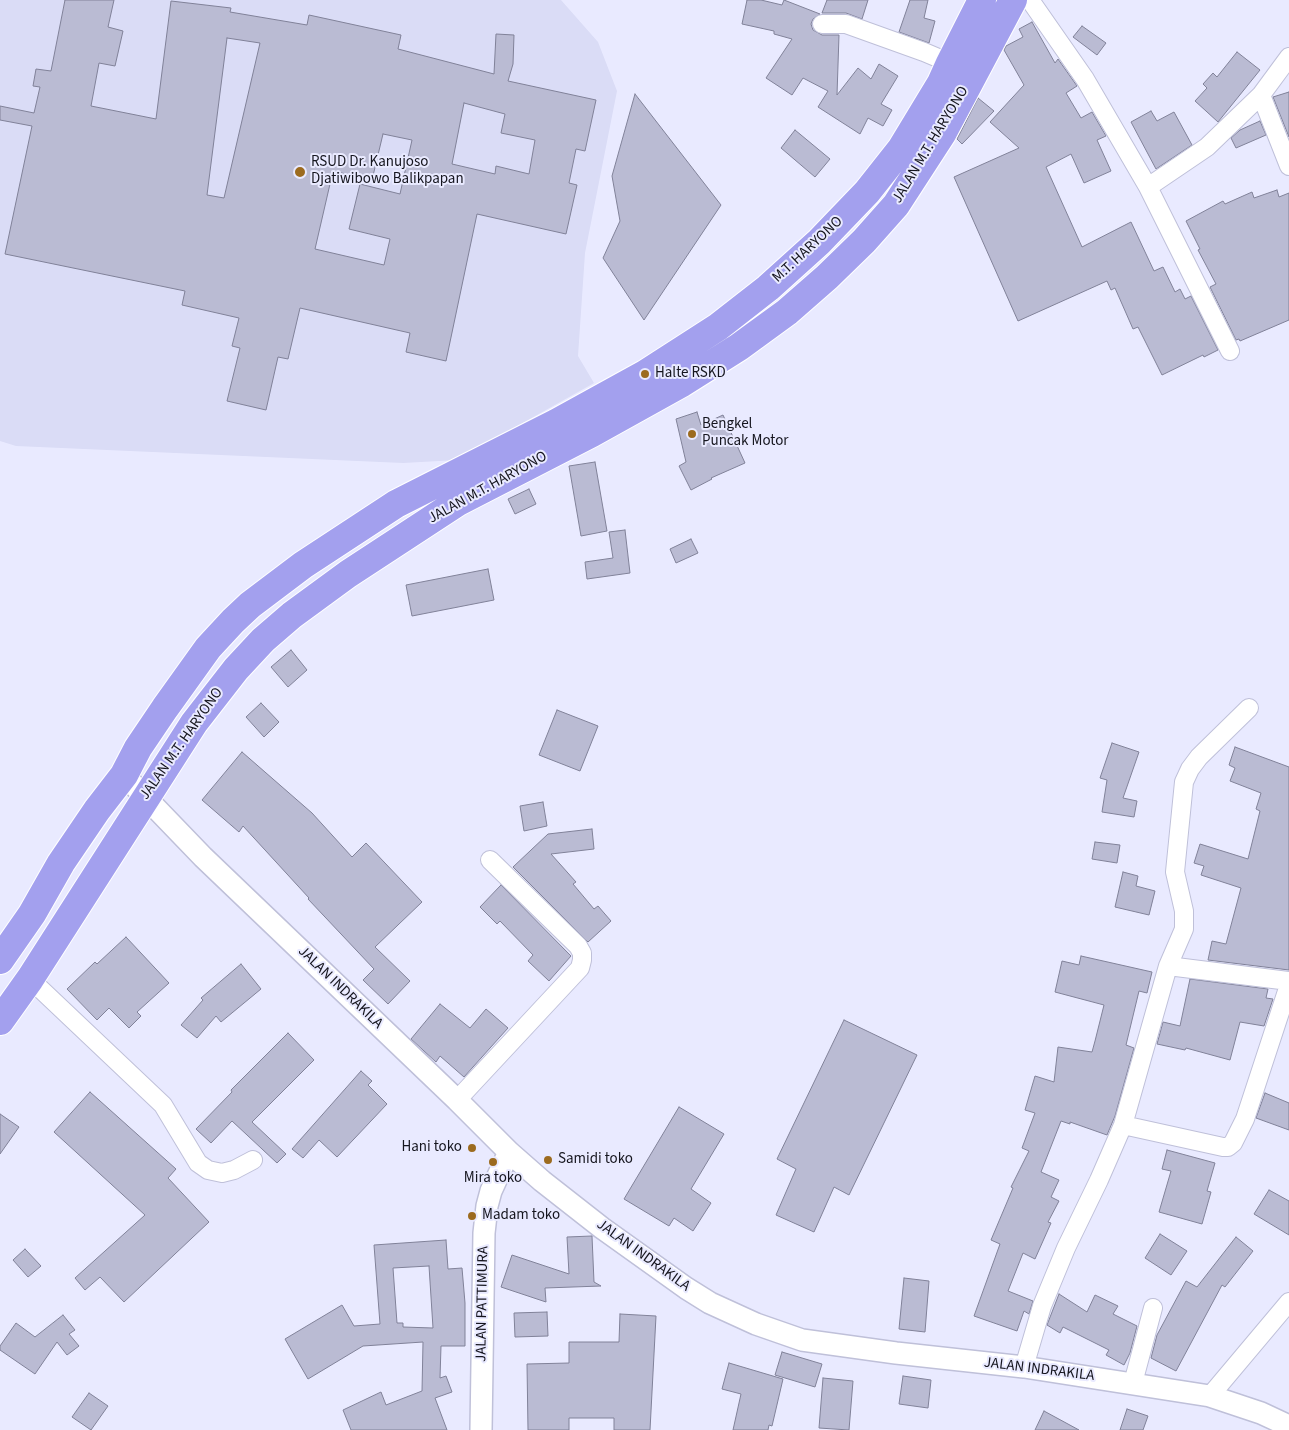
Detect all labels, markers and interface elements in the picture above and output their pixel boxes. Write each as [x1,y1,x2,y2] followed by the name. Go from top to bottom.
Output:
[889,83,973,207] street label: JALAN M.T. HARYONO
[311,154,464,189] place label: RSUD Dr. Kanujoso Djatiwibowo Balikpapan
[293,165,307,179] marker: RSUD Dr. Kanujoso Djatiwibowo Balikpapan
[769,213,847,287] street label: M.T. HARYONO
[655,365,726,383] place label: Halte RSKD
[639,368,651,380] marker: Halte RSKD
[702,416,789,451] place label: Bengkel Puncak Motor
[686,428,698,440] marker: Bengkel Puncak Motor
[426,448,550,528] street label: JALAN M.T. HARYONO
[137,684,227,804] street label: JALAN M.T. HARYONO
[294,943,386,1033] street label: JALAN INDRAKILA
[401,1139,462,1157] place label: Hani toko
[466,1142,478,1154] marker: Hani toko
[558,1151,633,1169] place label: Samidi toko
[542,1154,554,1166] marker: Samidi toko
[487,1156,499,1168] marker: Mira toko
[464,1170,522,1188] place label: Mira toko
[482,1207,560,1225] place label: Madam toko
[466,1210,478,1222] marker: Madam toko
[593,1216,693,1296] street label: JALAN INDRAKILA
[473,1246,493,1362] street label: JALAN PATTIMURA
[983,1354,1095,1386] street label: JALAN INDRAKILA

